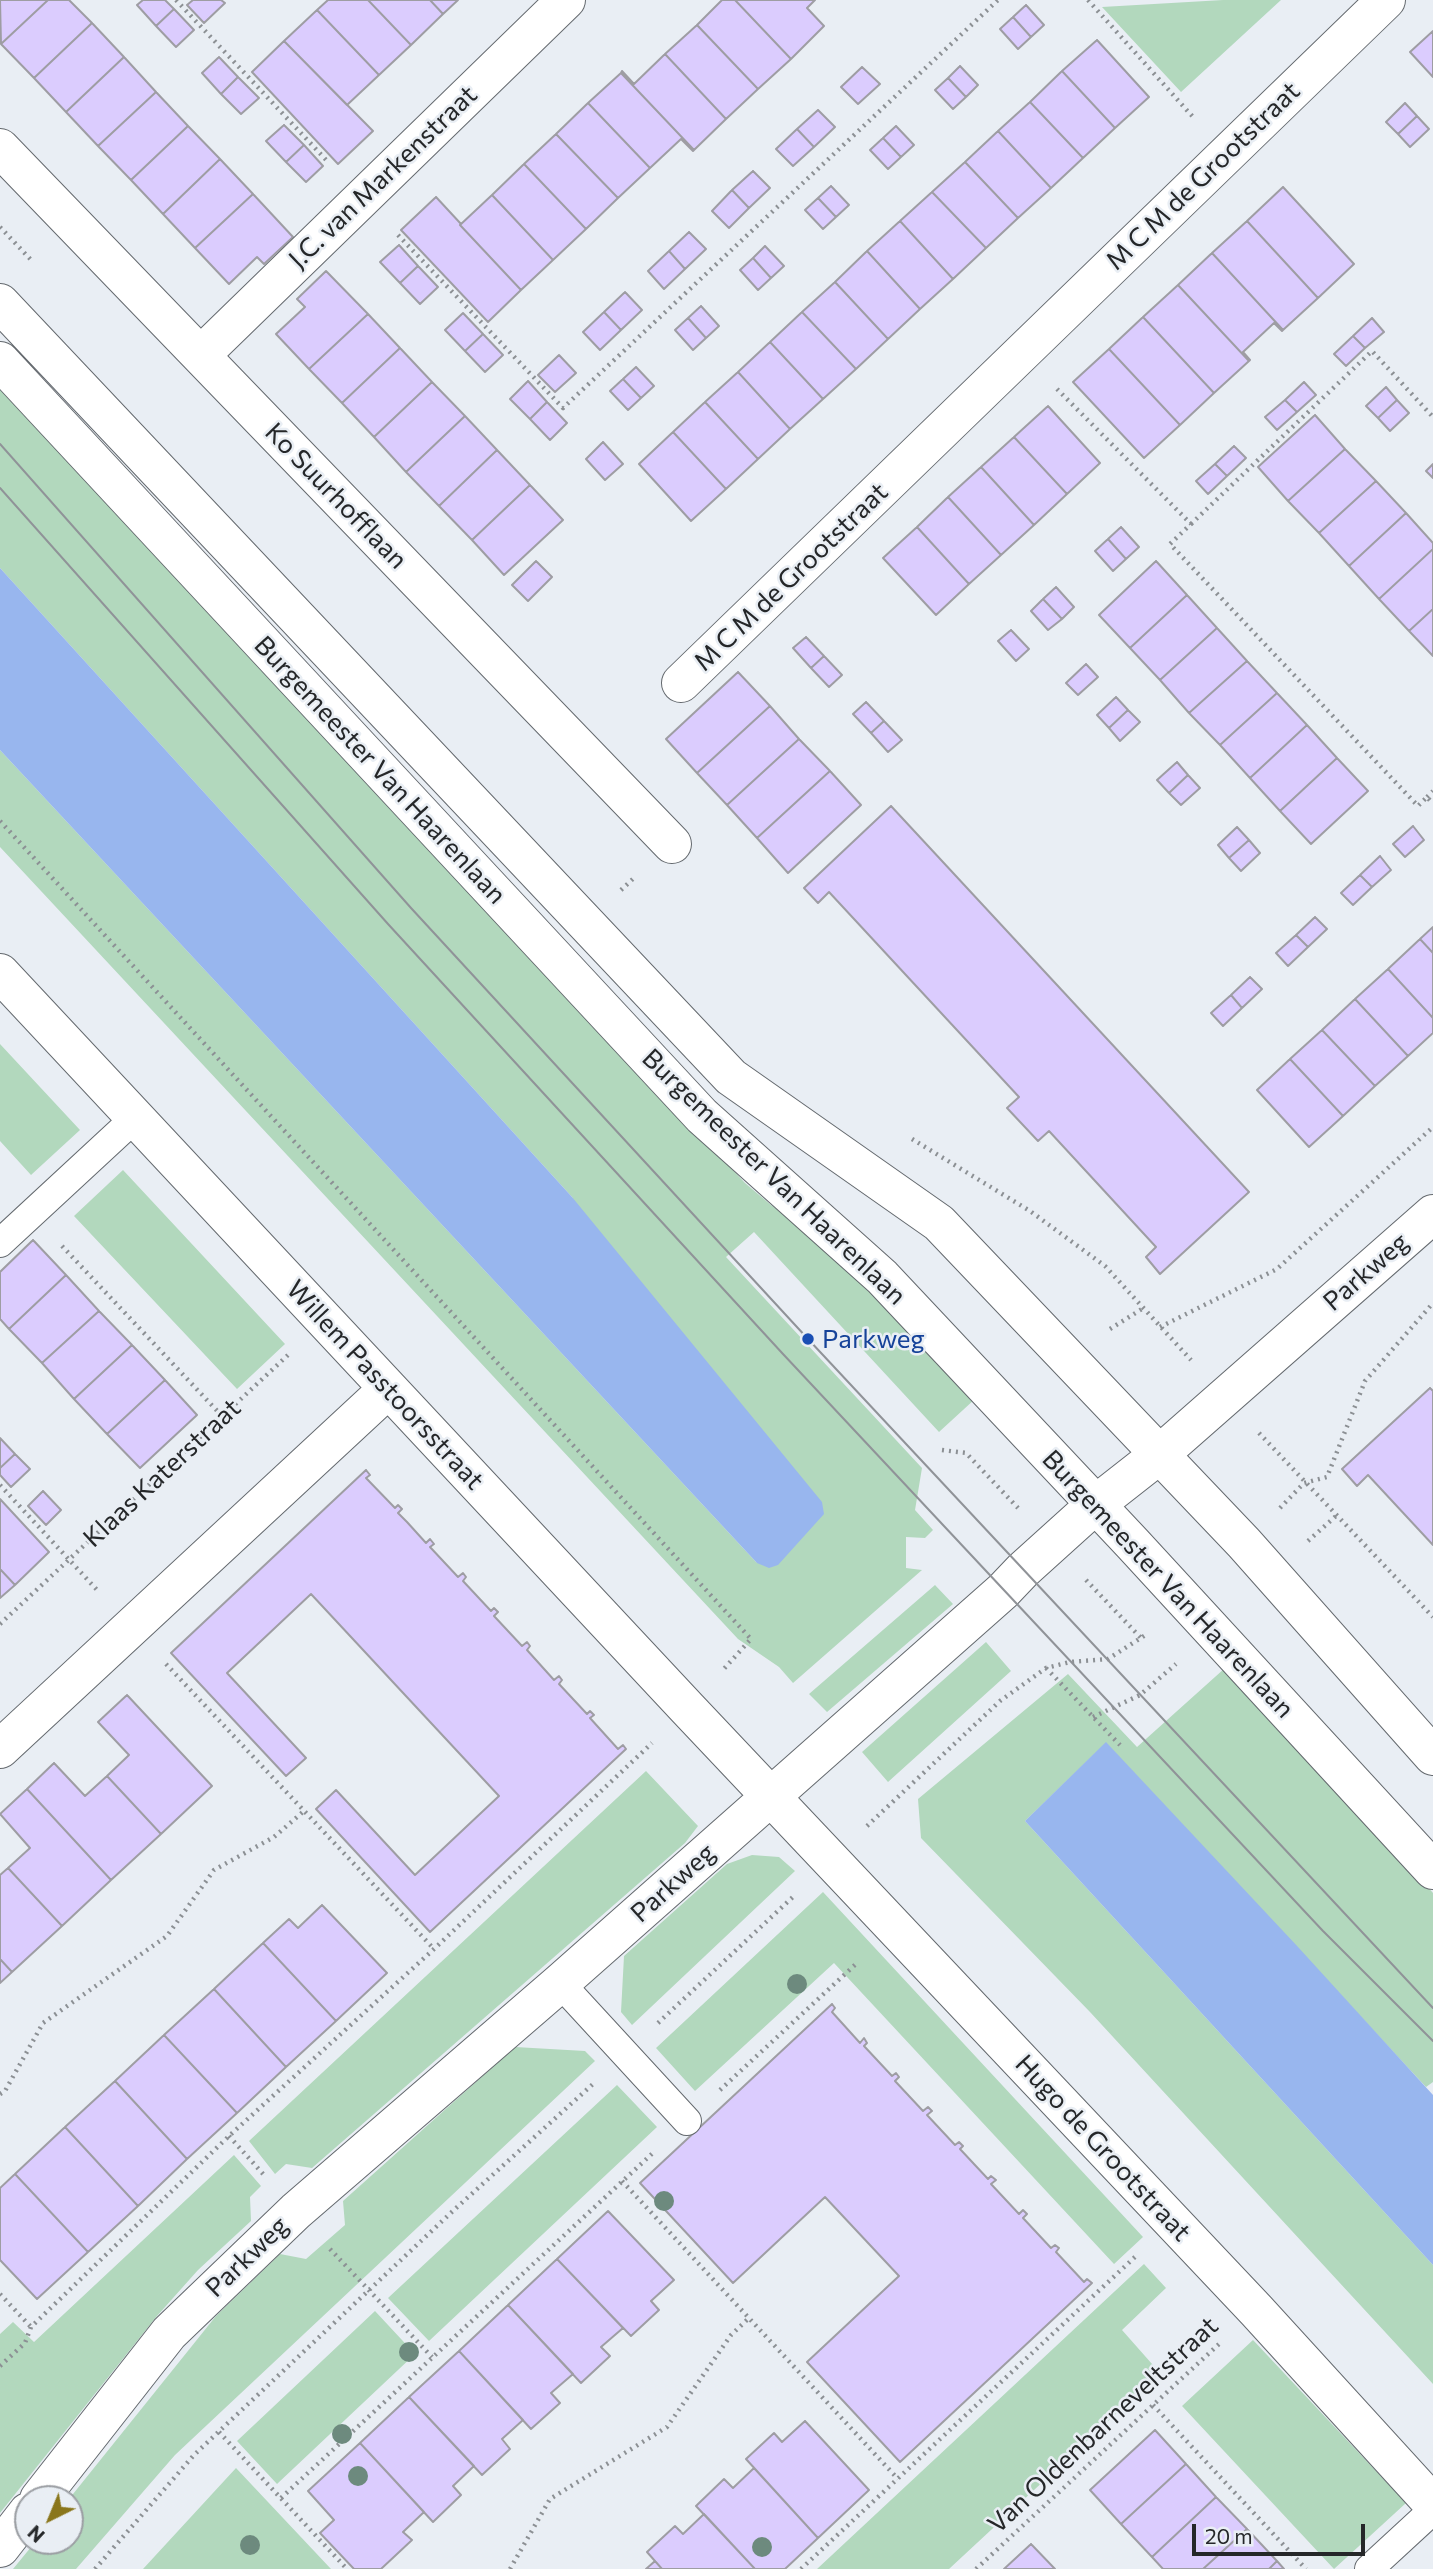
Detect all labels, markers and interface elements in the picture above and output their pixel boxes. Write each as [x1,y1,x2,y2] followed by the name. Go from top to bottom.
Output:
[1100,75,1306,277] street label: M C M de Grootstraat
[282,79,484,275] street label: J.C. van Markenstraat
[259,417,413,575] street label: Ko Suurhofflaan
[688,476,894,678] street label: M C M de Grootstraat
[248,630,512,910] street label: Burgemeester Van Haarenlaan
[636,1043,912,1311] street label: Burgemeester Van Haarenlaan
[1317,1227,1415,1317] street label: Parkweg
[280,1274,490,1496] street label: Willem Passtoorsstraat
[822,1323,925,1355] place label: Parkweg
[800,1331,816,1347] marker: Parkweg
[77,1392,247,1554] street label: Klaas Katerstraat
[1036,1444,1300,1724] street label: Burgemeester Van Haarenlaan
[624,1837,722,1929] street label: Parkweg
[1009,2049,1197,2247] street label: Hugo de Grootstraat
[199,2210,295,2304] street label: Parkweg
[981,2310,1225,2540] street label: Van Oldenbarneveltstraat
[14,2485,84,2555] north arrow
[1195,2510,1368,2554] scale bar
[23,2521,49,2548] text: N
[1205,2523,1253,2548] text: 20 m

